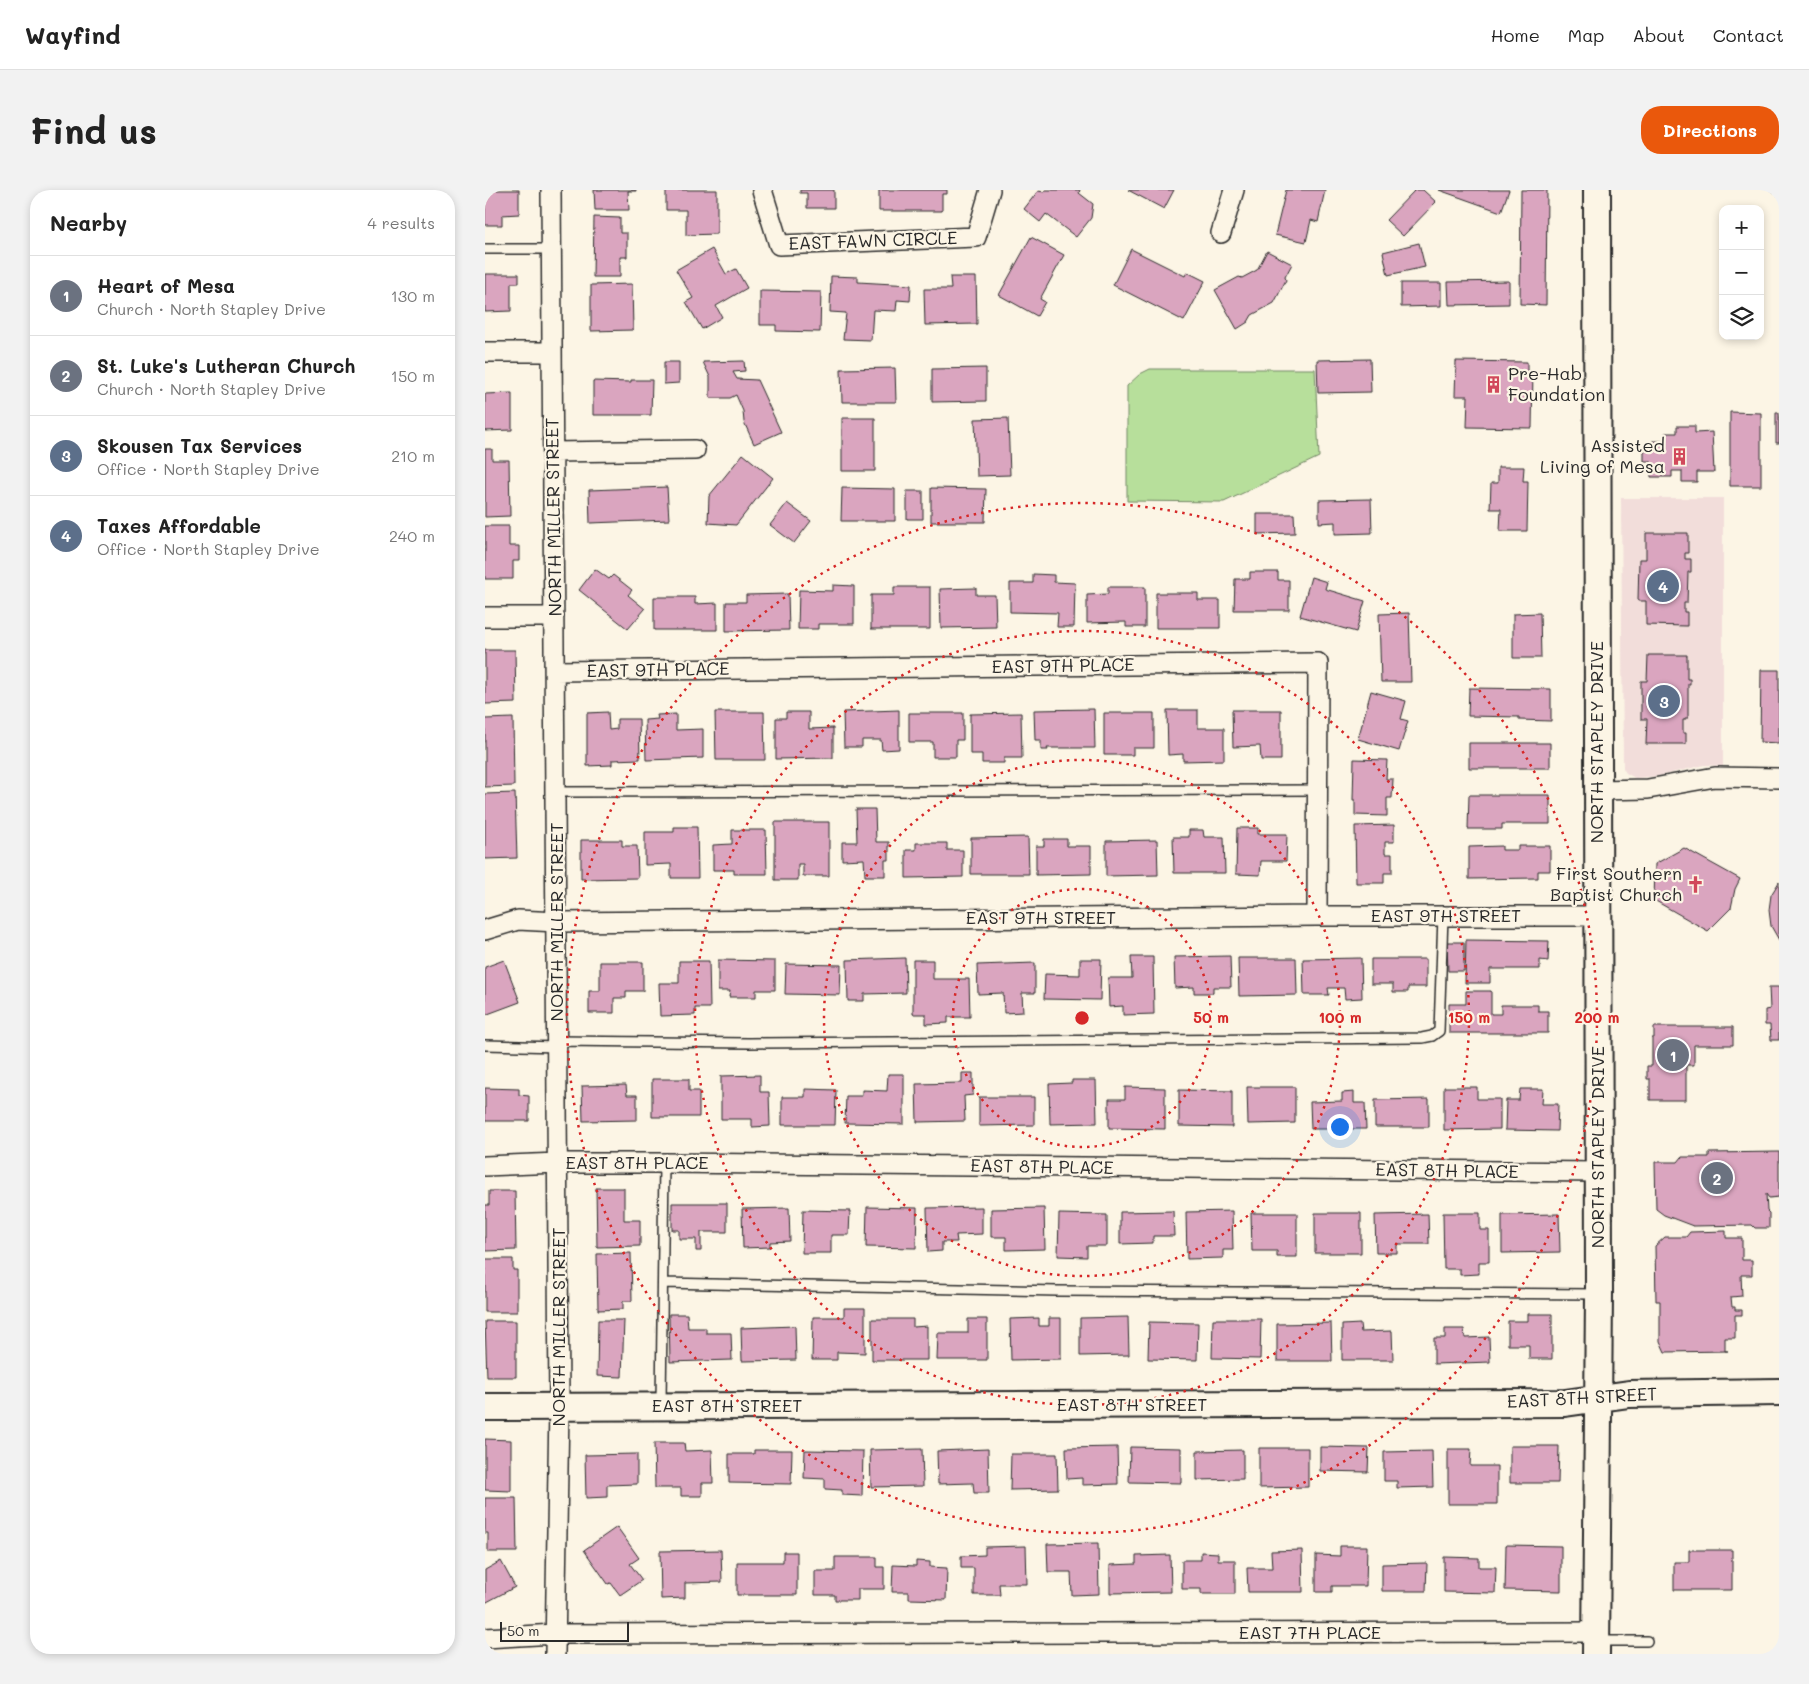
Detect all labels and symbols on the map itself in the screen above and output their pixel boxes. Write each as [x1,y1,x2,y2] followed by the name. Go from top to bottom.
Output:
[788,225,958,255] street label: EAST FAWN CIRCLE
[1508,361,1605,406] place label: Pre-Hab Foundation
[1484,374,1504,394] building icon: Pre-Hab Foundation
[539,417,567,617] street label: NORTH MILLER STREET
[1540,433,1665,478] place label: Assisted Living of Mesa
[1669,446,1689,466] building icon: Assisted Living of Mesa
[1647,567,1679,605] pin: 4
[1584,641,1608,843] street label: NORTH STAPLEY DRIVE
[991,652,1135,678] street label: EAST 9TH PLACE
[586,656,730,682] street label: EAST 9TH PLACE
[1648,682,1680,720] pin: 3
[544,823,568,1021] street label: NORTH MILLER STREET
[1550,861,1682,906] place label: First Southern Baptist Church
[1686,874,1706,894] church icon: First Southern Baptist Church
[1371,903,1521,927] street label: EAST 9TH STREET
[966,905,1116,929] street label: EAST 9TH STREET
[1193,1007,1229,1027] text: 50 m
[1318,1007,1362,1027] text: 100 m
[1448,1007,1490,1027] text: 150 m
[1575,1007,1620,1027] text: 200 m
[1073,1009,1091,1027] centre of rings
[1657,1036,1689,1074] pin: 1
[1585,1046,1609,1248] street label: NORTH STAPLEY DRIVE
[1327,1114,1353,1140] your location
[565,1150,709,1174] street label: EAST 8TH PLACE
[970,1153,1114,1179] street label: EAST 8TH PLACE
[1375,1157,1519,1183] street label: EAST 8TH PLACE
[1701,1159,1733,1197] pin: 2
[546,1228,570,1426] street label: NORTH MILLER STREET
[1506,1381,1658,1413] street label: EAST 8TH STREET
[1057,1392,1207,1416] street label: EAST 8TH STREET
[652,1393,802,1417] street label: EAST 8TH STREET
[500,1619,629,1642] scale bar
[1239,1620,1381,1644] street label: EAST 7TH PLACE

